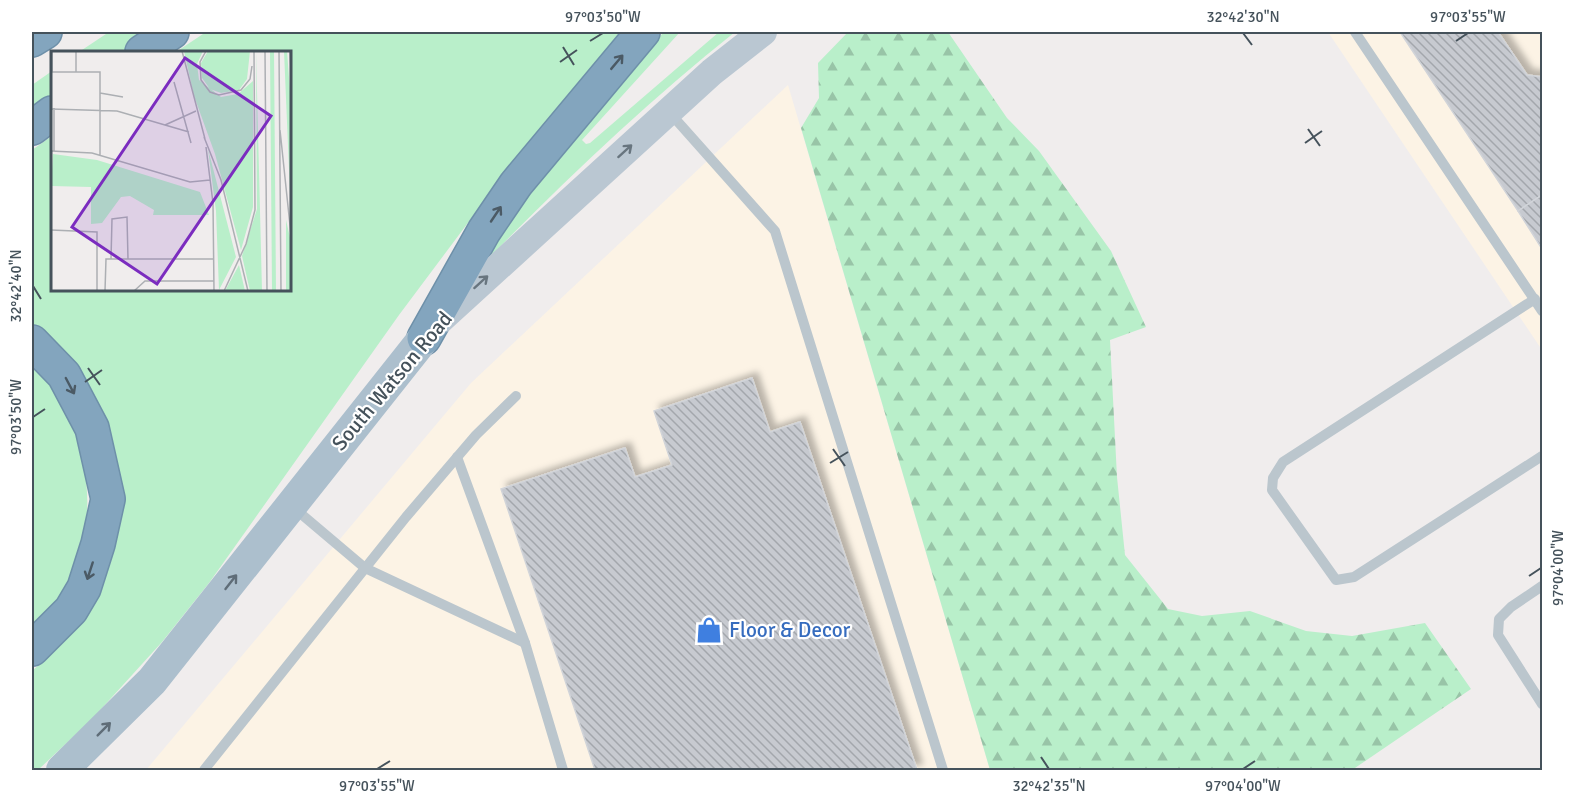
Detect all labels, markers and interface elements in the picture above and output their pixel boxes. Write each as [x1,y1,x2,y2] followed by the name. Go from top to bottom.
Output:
[565,8,641,26] text: 97°03'50"W
[1206,8,1280,26] text: 32°42'30"N
[1430,8,1506,26] text: 97°03'55"W
[51,51,291,291] inset map
[610,55,624,70] one-way arrow
[618,144,633,158] one-way arrow
[490,207,502,223] one-way arrow
[7,249,25,323] text: 32°42'40"N
[473,275,488,289] one-way arrow
[326,306,458,456] street label: South Watson Road
[64,376,76,394] one-way arrow
[7,379,25,455] text: 97°03'50"W
[1549,530,1567,606] text: 97°04'00"W
[83,561,94,580] one-way arrow
[225,574,238,590] one-way arrow
[694,615,724,645] shop icon: Floor & Decor
[729,617,851,643] place label: Floor & Decor
[97,722,112,737] one-way arrow
[339,777,415,795] text: 97°03'55"W
[1012,777,1086,795] text: 32°42'35"N
[1205,777,1281,795] text: 97°04'00"W

